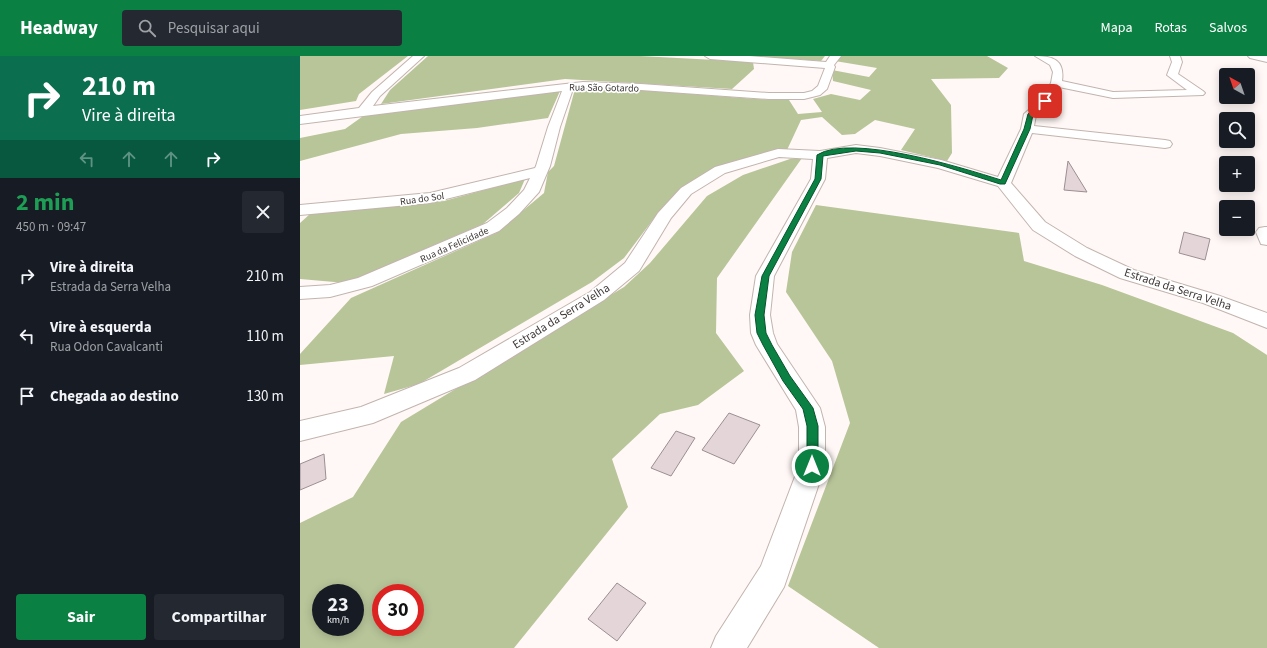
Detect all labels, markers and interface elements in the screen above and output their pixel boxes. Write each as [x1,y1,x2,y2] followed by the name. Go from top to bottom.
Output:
[122,10,402,46] search box
[20,15,98,42] text: Headway
[136,17,158,39] icon: search
[168,18,260,39] text: Pesquisar aqui
[1101,18,1132,38] text: Mapa
[1154,18,1187,38] text: Rotas
[1209,18,1247,38] text: Salvos
[82,66,156,106] text: 210 m
[1219,68,1255,104] north arrow
[1219,68,1255,236] map controls
[16,72,68,124] icon: right
[569,80,639,96] street label: Rua São Gotardo
[1028,84,1062,118] pin
[1034,90,1056,112] icon: arrive
[82,103,176,128] text: Vire à direita
[1219,112,1255,148] button: search
[76,148,98,170] icon: left
[118,148,140,170] icon: ahead
[160,148,182,170] icon: ahead
[202,148,224,170] icon: right
[1219,156,1255,192] button: +
[16,185,74,220] text: 2 min
[399,189,446,209] street label: Rua do Sol
[242,191,284,233] button: close
[1219,200,1255,236] button: −
[16,218,86,236] text: 450 m · 09:47
[418,224,491,266] street label: Rua da Felicidade
[50,257,134,278] text: Vire à direita
[1122,264,1234,315] street label: Estrada da Serra Velha
[16,265,38,287] icon: right
[246,266,284,287] text: 210 m
[50,278,171,296] text: Estrada da Serra Velha
[509,280,613,353] street label: Estrada da Serra Velha
[50,317,152,338] text: Vire à esquerda
[16,325,38,347] icon: left
[246,326,284,347] text: 110 m
[50,338,163,356] text: Rua Odon Cavalcanti
[16,385,38,407] icon: arrive
[50,386,179,407] text: Chegada ao destino
[246,386,284,407] text: 130 m
[791,445,833,487] position arrow
[372,584,424,636] speed limit sign: 30
[327,591,349,619] text: 23
[16,594,146,640] button: Sair
[154,594,284,640] button: Compartilhar
[327,613,349,627] text: km/h

